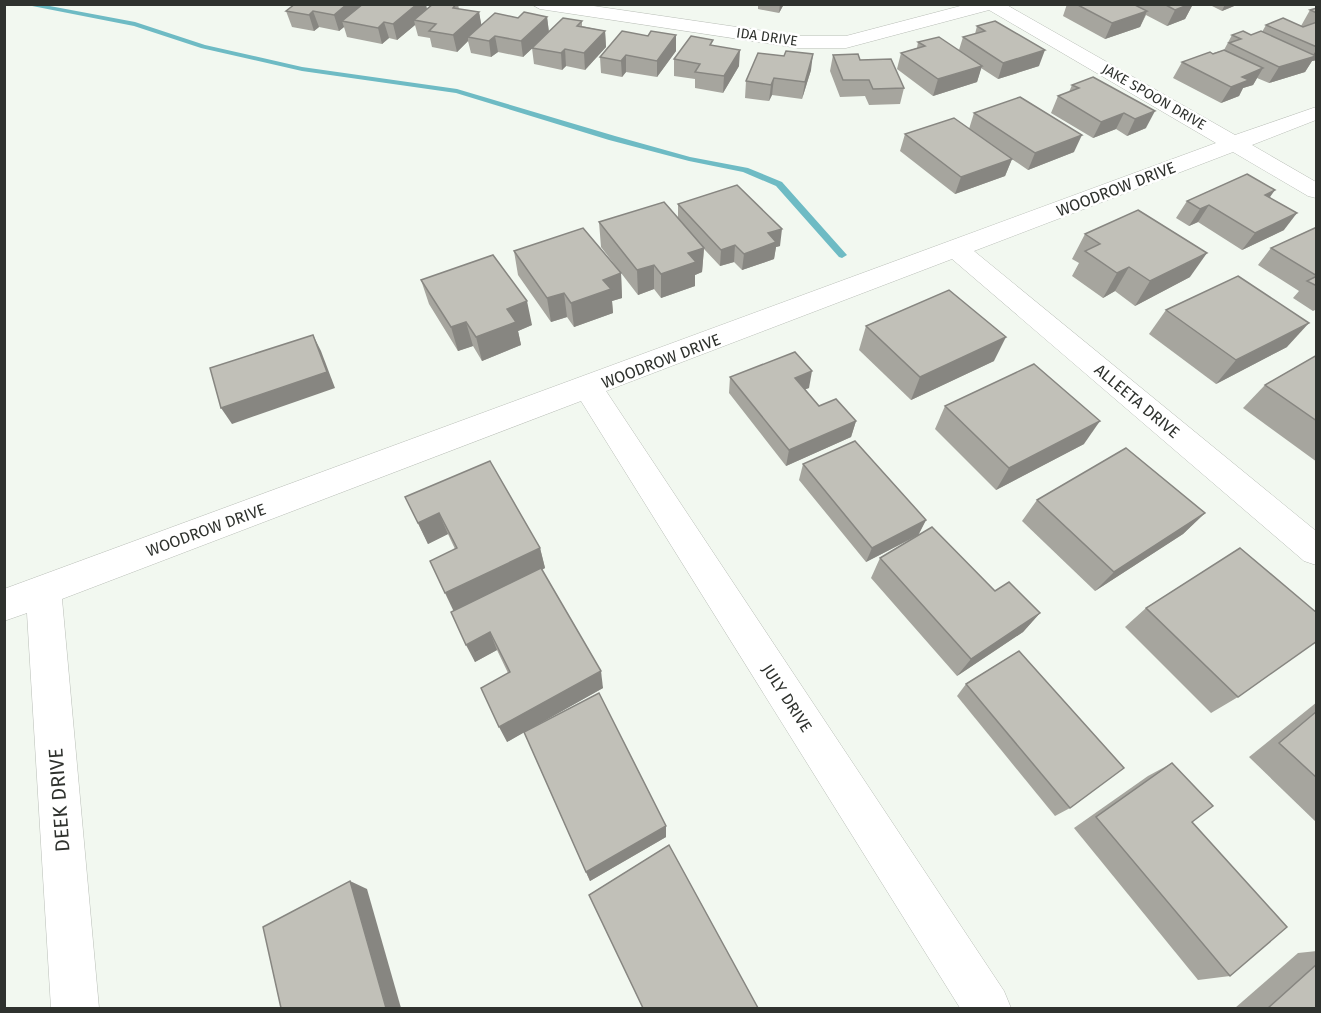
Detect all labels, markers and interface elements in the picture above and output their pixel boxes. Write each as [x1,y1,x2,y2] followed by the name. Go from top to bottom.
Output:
[735,24,799,50] street label: IDA DRIVE
[1099,60,1209,134] street label: JAKE SPOON DRIVE
[1054,158,1178,220] street label: WOODROW DRIVE
[599,330,723,392] street label: WOODROW DRIVE
[1091,360,1183,442] street label: ALLEETA DRIVE
[144,500,268,560] street label: WOODROW DRIVE
[758,660,816,736] street label: JULY DRIVE
[43,747,75,853] street label: DEEK DRIVE

